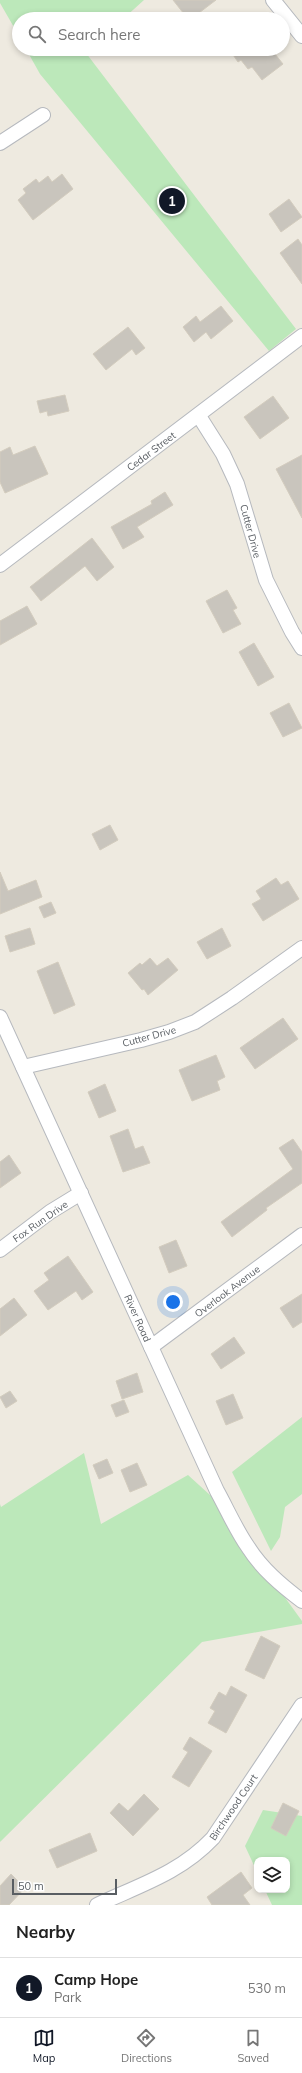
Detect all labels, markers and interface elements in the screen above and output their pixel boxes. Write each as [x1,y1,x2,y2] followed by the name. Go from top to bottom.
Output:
[12,12,290,56] search box
[26,23,48,45] icon: search
[58,25,140,44] text: Search here
[159,186,185,216] pin: 1
[124,429,179,474] street label: Cedar Street
[237,503,264,559] street label: Cutter Drive
[121,1023,177,1050] street label: Cutter Drive
[10,1198,70,1245] street label: Fox Run Drive
[192,1263,263,1320] street label: Overlook Avenue
[121,1292,154,1344] street label: River Road
[163,1292,183,1312] your location
[206,1771,261,1843] street label: Birchwood Court
[254,1857,290,1893] map controls
[254,1857,290,1893] button: layers
[12,1877,117,1896] scale bar
[18,1879,44,1893] text: 50 m
[16,1921,75,1942] text: Nearby
[54,1970,138,1989] text: Camp Hope
[25,1980,33,1996] text: 1
[248,1980,286,1996] text: 530 m
[54,1989,81,2005] text: Park
[33,2027,55,2065] tab: Map
[121,2027,172,2065] tab: Directions
[237,2027,269,2065] tab: Saved

